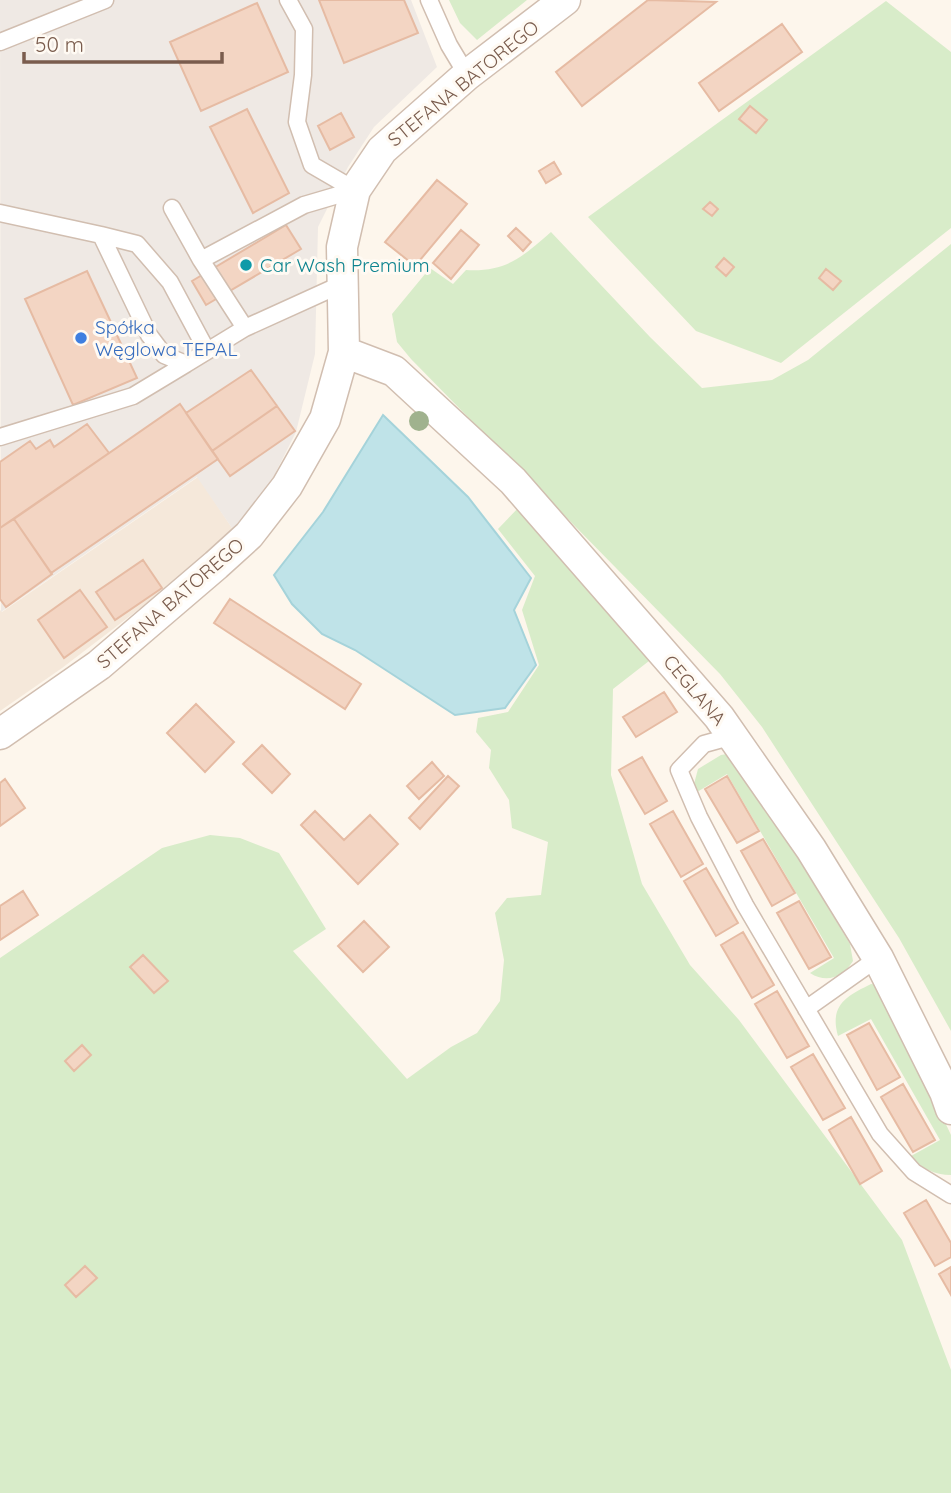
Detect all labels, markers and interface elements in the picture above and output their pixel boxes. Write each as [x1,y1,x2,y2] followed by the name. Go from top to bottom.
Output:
[383,15,543,151] street label: STEFANA BATOREGO
[24,21,222,65] scale bar
[35,31,84,57] text: 50 m
[260,253,430,277] place label: Car Wash Premium
[238,257,254,273] marker: Car Wash Premium
[95,315,238,361] place label: Spółka Węglowa TEPAL
[73,330,89,346] marker: Spółka Węglowa TEPAL
[91,532,249,674] street label: STEFANA BATOREGO
[659,650,731,730] street label: CEGLANA

